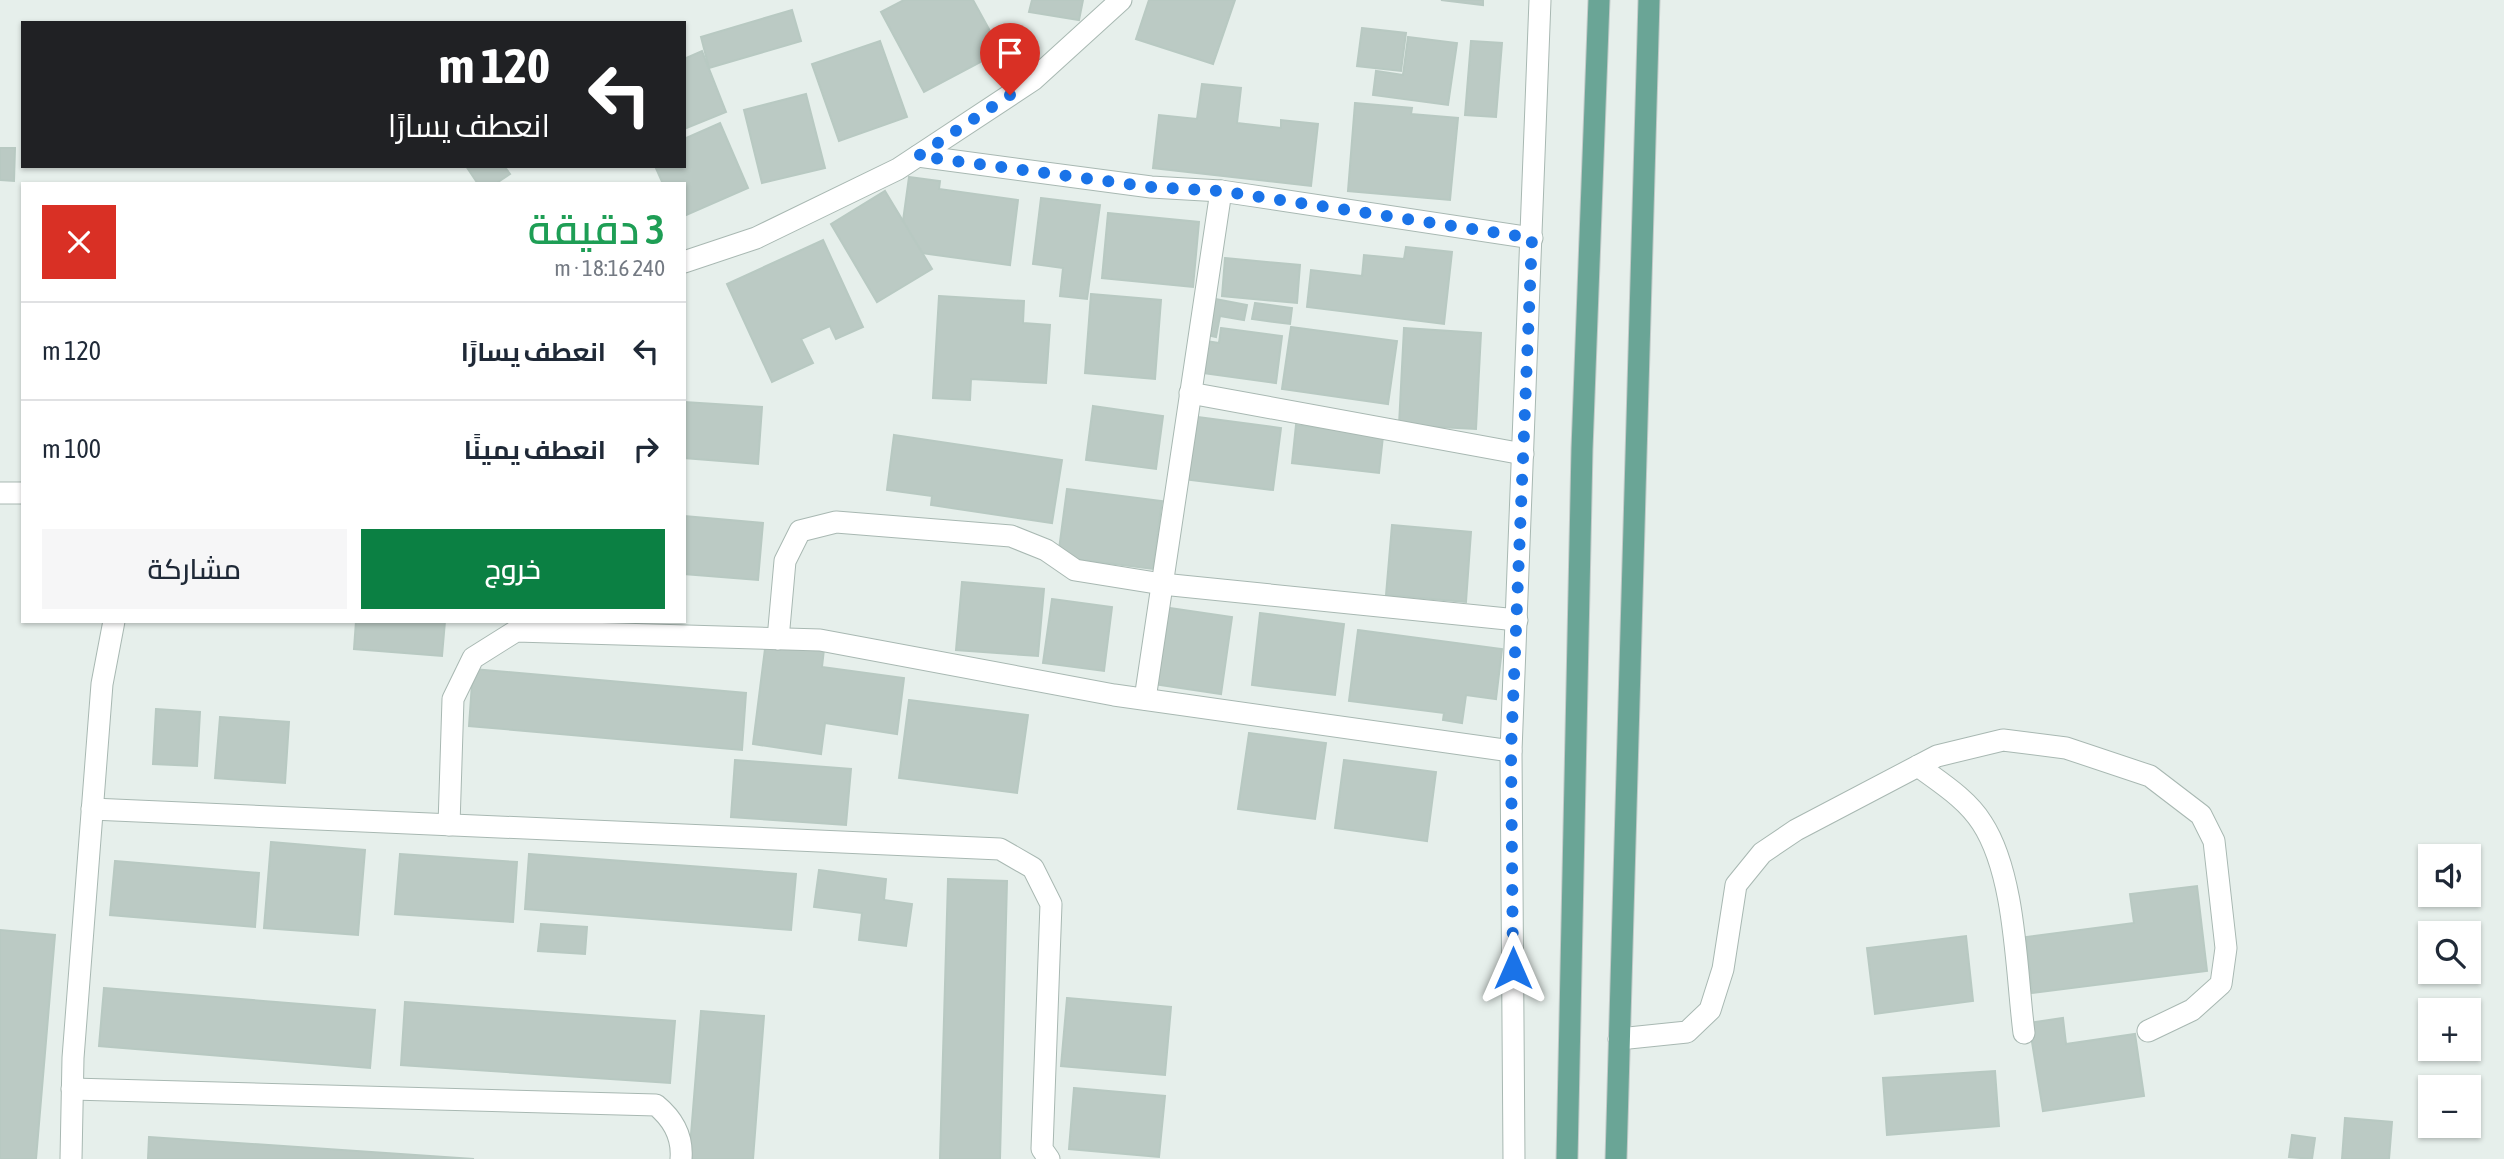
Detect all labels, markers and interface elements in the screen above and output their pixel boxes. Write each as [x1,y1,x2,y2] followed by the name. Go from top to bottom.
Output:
[980,23,1040,95] pin
[991,34,1029,72] icon: arrive
[439,37,550,93] text: 120 m
[574,49,665,140] icon: left
[388,107,550,144] text: انعطف يسارًا
[42,205,116,279] button: close
[528,205,665,253] text: 3 دقيقة
[554,255,665,281] text: 240 m · 18:16
[627,332,665,370] icon: left
[42,336,101,366] text: 120 m
[461,337,606,367] text: انعطف يسارًا
[627,430,665,468] icon: right
[42,434,101,464] text: 100 m
[464,435,606,465] text: انعطف يمينًا
[42,529,347,609] button: مشاركة
[361,529,665,609] button: خروج
[2418,844,2481,1138] map controls
[2418,844,2481,907] button: sound
[2418,921,2481,984] button: search
[1476,931,1550,1005] position arrow
[2418,998,2481,1061] button: +
[2418,1075,2481,1138] button: −

